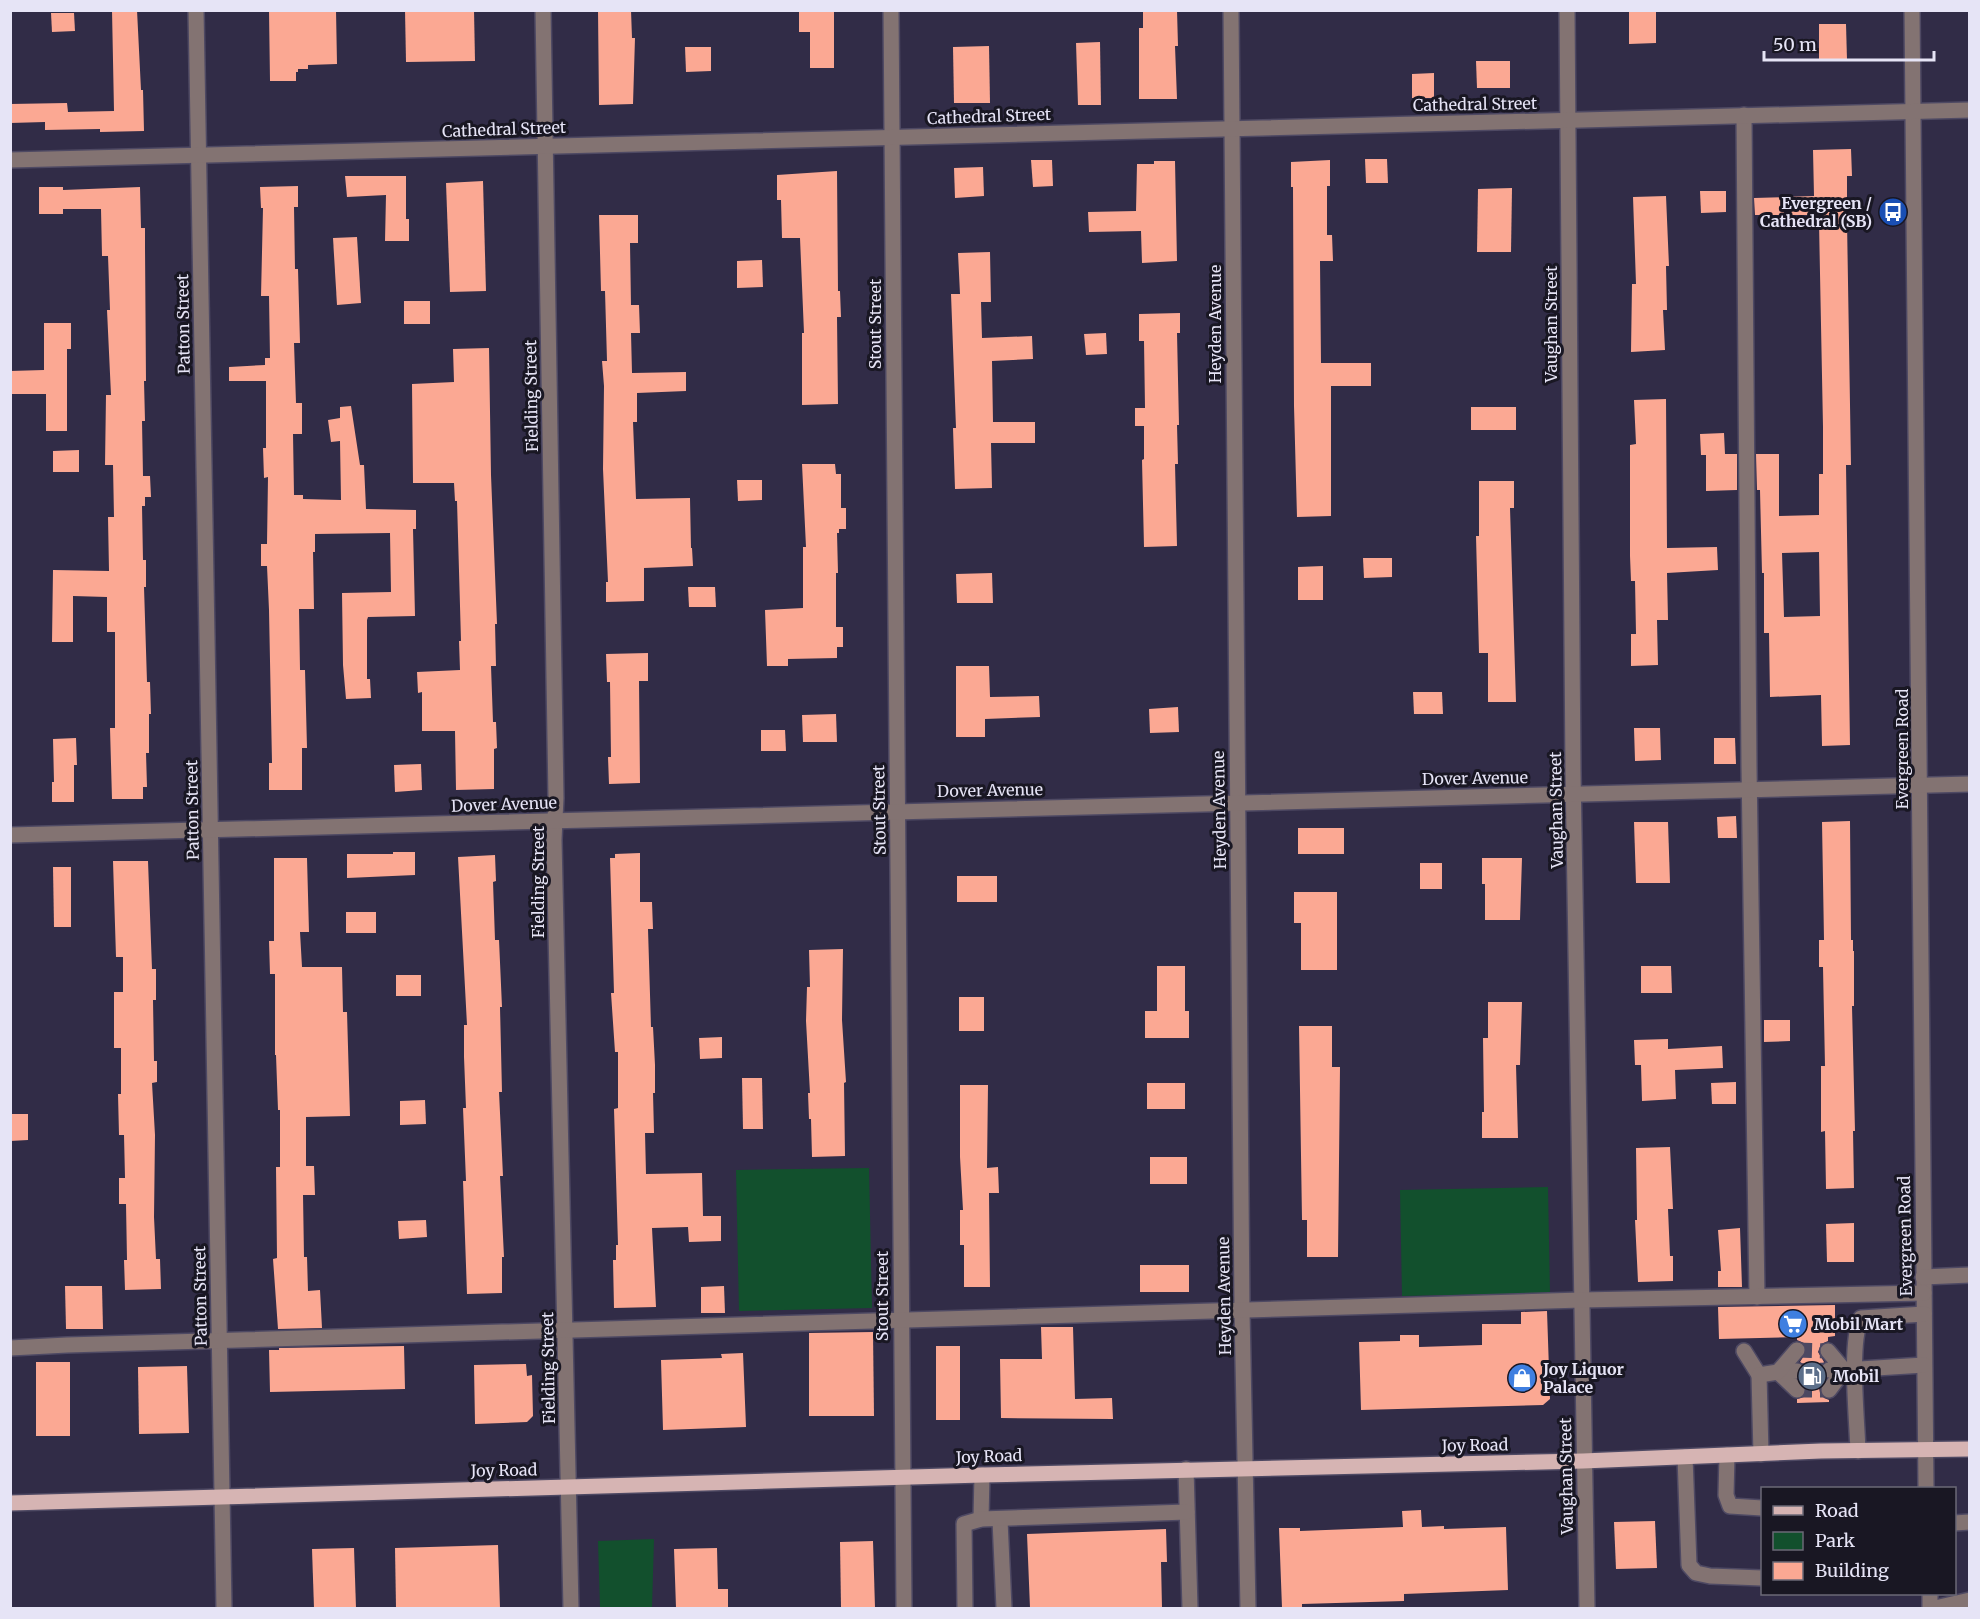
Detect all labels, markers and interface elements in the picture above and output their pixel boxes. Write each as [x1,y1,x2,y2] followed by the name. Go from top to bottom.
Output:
[1764,24,1934,62] scale bar
[1773,33,1817,56] text: 50 m
[1413,93,1538,115] street label: Cathedral Street
[927,104,1052,128] street label: Cathedral Street
[442,117,567,141] street label: Cathedral Street
[1760,193,1872,231] place label: Evergreen / Cathedral (SB)
[1877,196,1909,228] bus stop icon: Evergreen / Cathedral (SB)
[1205,265,1225,383] street label: Heyden Avenue
[1541,265,1561,383] street label: Vaughan Street
[172,273,194,374] street label: Patton Street
[865,278,885,369] street label: Stout Street
[520,339,542,452] street label: Fielding Street
[1892,688,1912,809] street label: Evergreen Road
[1208,750,1230,870] street label: Heyden Avenue
[1545,751,1567,870] street label: Vaughan Street
[181,759,203,860] street label: Patton Street
[868,764,890,855] street label: Stout Street
[1422,767,1528,789] street label: Dover Avenue
[937,779,1043,801] street label: Dover Avenue
[451,792,557,816] street label: Dover Avenue
[528,825,548,938] street label: Fielding Street
[1894,1175,1916,1297] street label: Evergreen Road
[1213,1236,1235,1356] street label: Heyden Avenue
[189,1245,211,1346] street label: Patton Street
[872,1250,892,1341] street label: Stout Street
[1777,1308,1809,1340] supermarket icon: Mobil Mart
[537,1311,559,1424] street label: Fielding Street
[1814,1314,1904,1334] place label: Mobil Mart
[1542,1359,1624,1397] place label: Joy Liquor Palace
[1796,1360,1828,1392] fuel station icon: Mobil
[1506,1362,1538,1394] shop icon: Joy Liquor Palace
[1833,1366,1879,1386] place label: Mobil
[1555,1417,1577,1536] street label: Vaughan Street
[1441,1434,1509,1456] street label: Joy Road
[954,1445,1023,1467] street label: Joy Road
[470,1459,538,1481] street label: Joy Road
[1761,1487,1956,1595] legend
[1815,1499,1859,1522] text: Road
[1815,1529,1856,1552] text: Park
[1815,1559,1889,1582] text: Building

